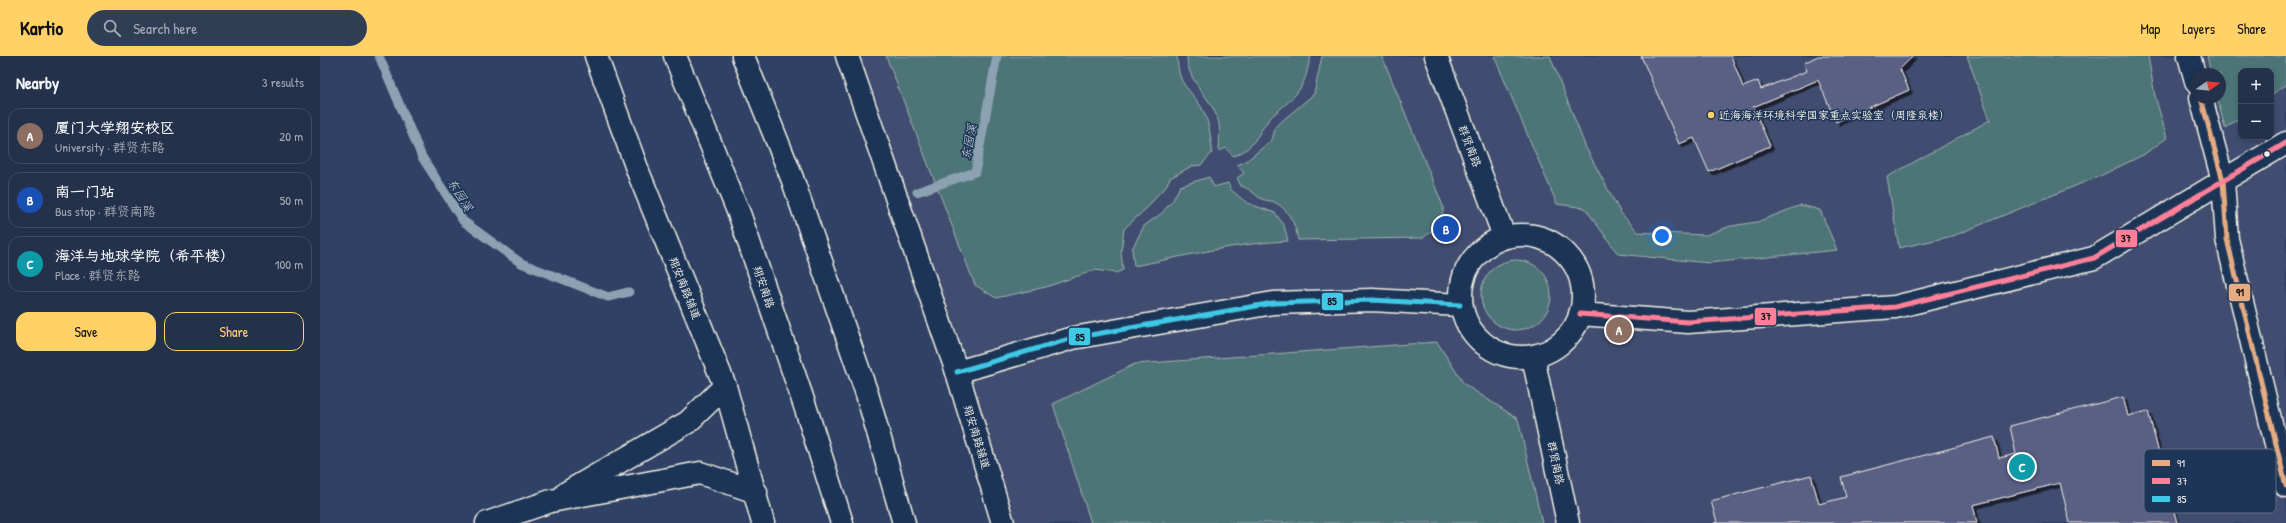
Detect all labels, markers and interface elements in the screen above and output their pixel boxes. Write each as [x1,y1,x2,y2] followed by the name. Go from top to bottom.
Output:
[87,10,367,46] search box
[20,15,63,41] text: Kartio
[101,17,123,39] icon: search
[133,18,197,39] text: Search here
[2140,19,2160,38] text: Map
[2182,19,2215,38] text: Layers
[2237,19,2266,38] text: Share
[2190,68,2226,104] north arrow
[2238,68,2274,140] map controls
[2238,68,2274,104] button: +
[16,71,59,94] text: Nearby
[262,73,304,91] text: 3 results
[2238,104,2274,140] button: −
[1719,108,1950,122] place label: 近海海洋环境科学国家重点实验室（周隆泉楼）
[1706,110,1716,120] marker: 近海海洋环境科学国家重点实验室（周隆泉楼）
[55,117,175,138] text: 厦门大学翔安校区
[957,122,980,161] water label: 东园溪
[1456,123,1484,169] street label: 群贤南路
[27,127,33,145] text: A
[279,127,303,145] text: 20 m
[55,138,165,156] text: University · 群贤东路
[2262,149,2272,159] unlabelled marker
[444,175,478,215] water label: 东园溪
[55,181,115,202] text: 南一门站
[27,191,33,209] text: B
[280,191,303,209] text: 50 m
[55,202,156,220] text: Bus stop · 群贤南路
[1433,214,1459,244] pin: B
[1652,226,1672,246] your location
[2115,229,2138,248] line badge: 37
[2121,231,2132,245] text: 37
[55,245,235,266] text: 海洋与地球学院（希平楼）
[26,255,34,273] text: C
[275,255,303,273] text: 100 m
[666,255,704,321] street label: 翔安南路辅道
[750,264,778,310] street label: 翔安南路
[55,266,141,284] text: Place · 群贤东路
[2228,283,2251,302] line badge: 91
[2236,285,2244,299] text: 91
[1321,292,1344,311] line badge: 85
[1327,294,1337,308] text: 85
[1754,307,1777,326] line badge: 37
[1761,309,1772,323] text: 37
[16,312,156,351] button: Save
[164,312,304,351] button: Share
[1606,315,1632,345] pin: A
[1068,327,1091,346] line badge: 85
[1075,330,1085,344] text: 85
[961,403,993,471] street label: 翔安南路辅道
[1545,440,1567,486] street label: 群贤南路
[2144,449,2276,513] legend
[2009,452,2035,482] pin: C
[2177,456,2185,470] text: 91
[2177,474,2187,488] text: 37
[2177,492,2187,506] text: 85

